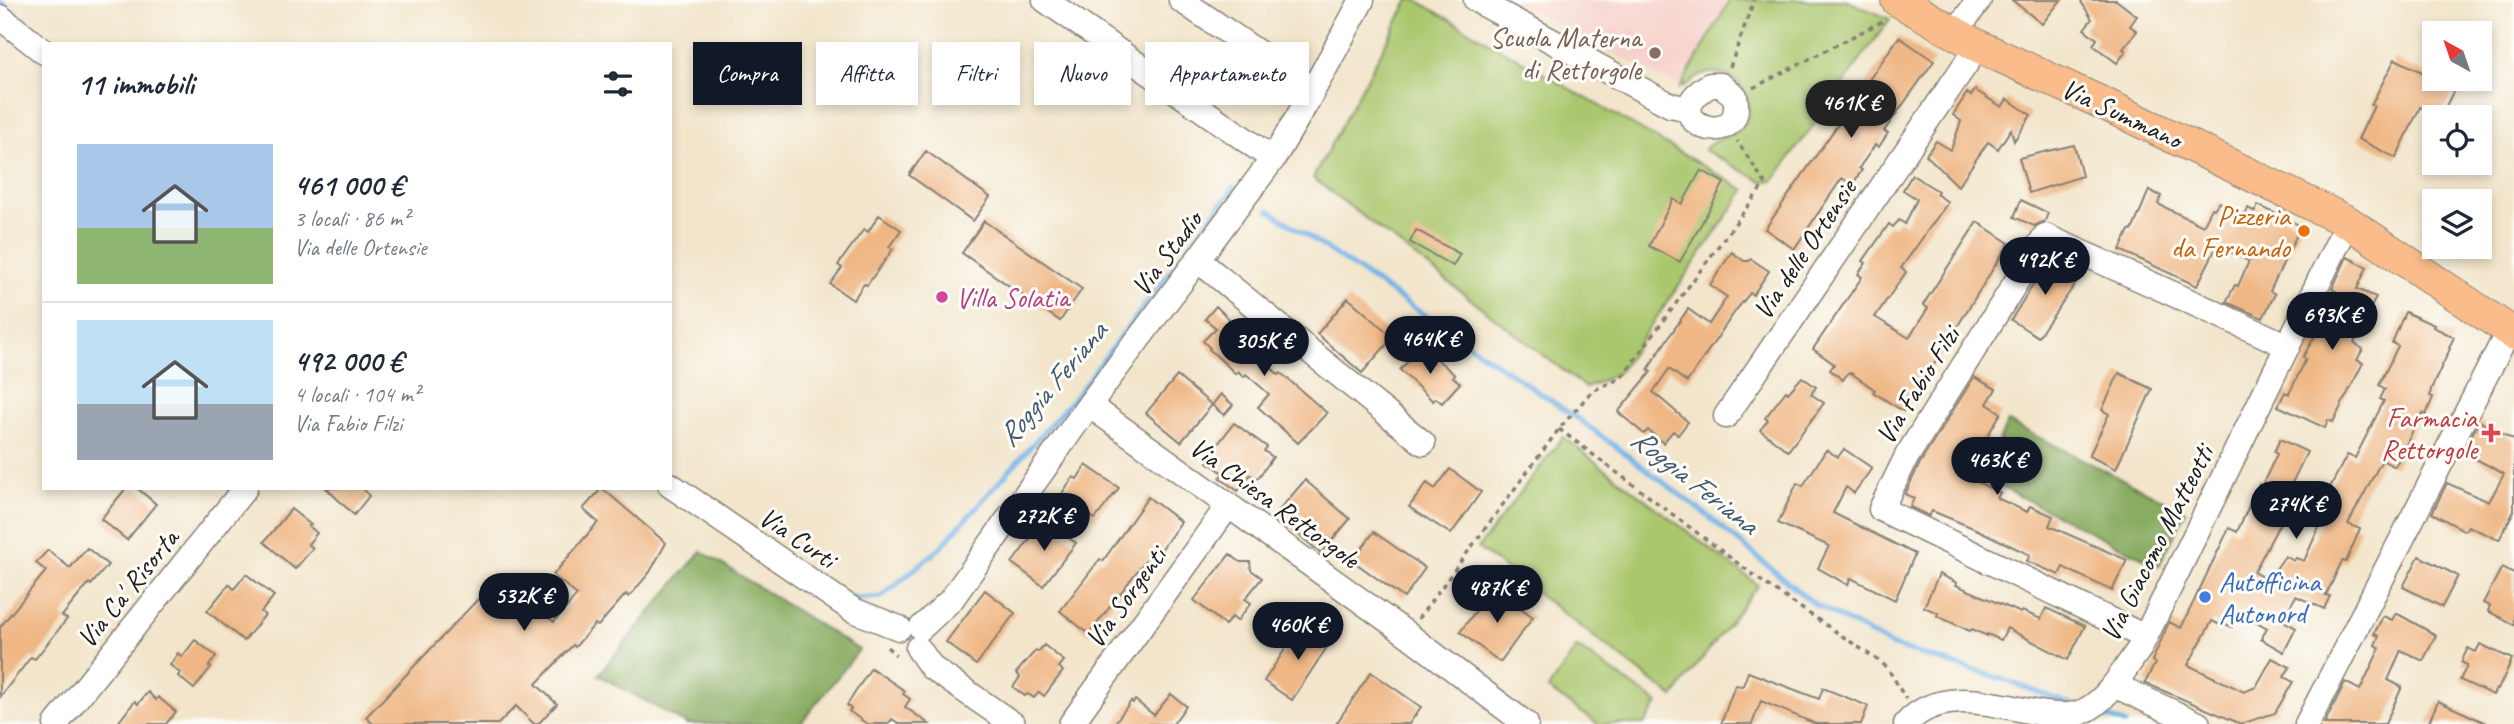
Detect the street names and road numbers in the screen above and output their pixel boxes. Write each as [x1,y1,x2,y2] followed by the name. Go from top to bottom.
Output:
[2056,70,2190,158] street label: Via Summano
[1745,171,1865,326] street label: Via delle Ortensie
[1123,201,1212,303] street label: Via Stadio
[1868,317,1969,450] street label: Via Fabio Filzi
[1183,429,1368,577] street label: Via Chiesa Rettorgole
[2092,436,2223,647] street label: Via Giacomo Matteotti
[753,499,846,578] street label: Via Curti
[69,520,187,655] street label: Via Ca' Risorta
[1077,537,1176,655] street label: Via Sorgenti

